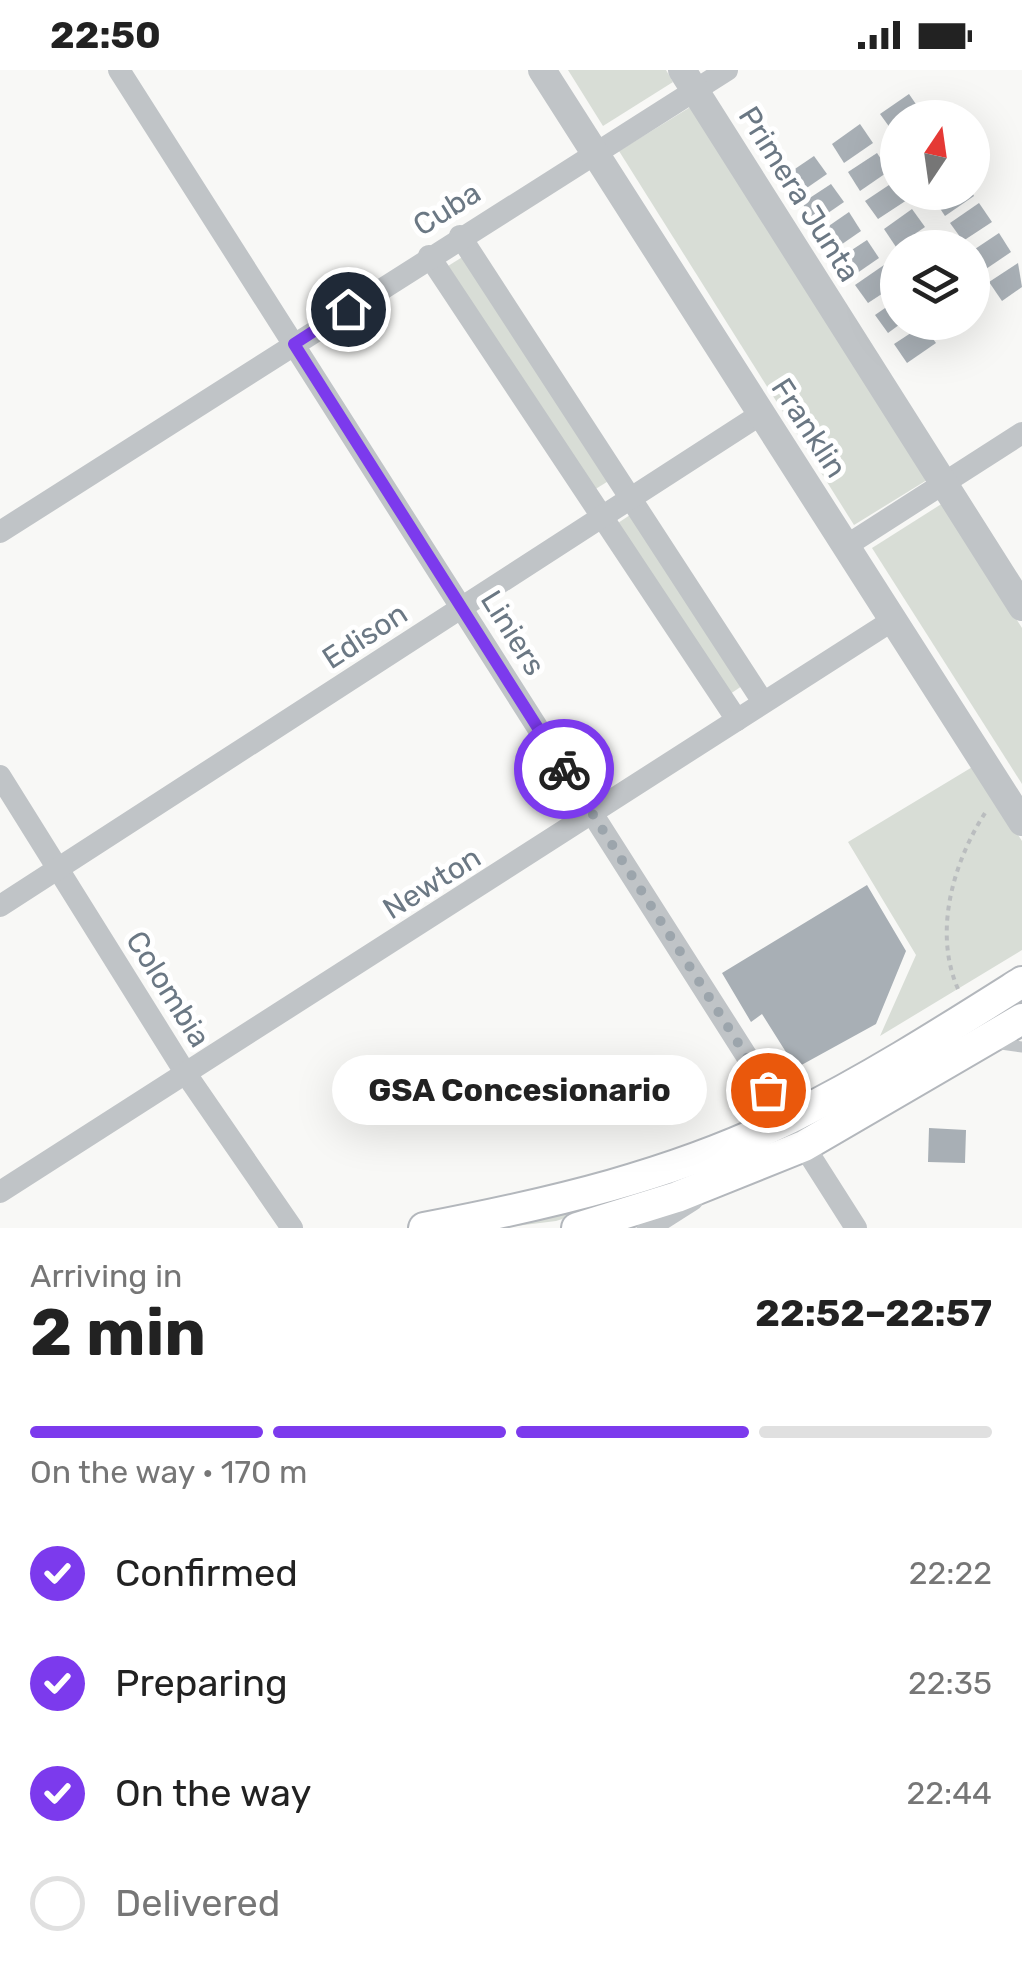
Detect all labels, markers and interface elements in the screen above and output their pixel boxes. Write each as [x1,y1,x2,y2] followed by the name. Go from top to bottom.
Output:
[50,12,161,58] text: 22:50
[731,100,867,288] street label: Primera Junta
[880,100,990,210] north arrow
[880,100,990,340] map controls
[407,175,487,243] street label: Cuba
[880,230,990,340] button: layers
[306,267,391,352] pin
[321,282,376,337] icon: home
[764,372,854,484] street label: Franklin
[473,584,553,682] street label: Liniers
[316,595,414,677] street label: Edison
[514,719,614,819] courier
[537,742,592,797] icon: bike
[376,839,488,927] street label: Newton
[118,924,218,1054] street label: Colombia
[726,1048,811,1133] pin
[333,1055,708,1125] callout: GSA Concesionario
[741,1063,796,1118] icon: bag
[368,1071,671,1109] text: GSA Concesionario
[30,1257,182,1295] text: Arriving in
[755,1290,992,1336] text: 22:52–22:57
[30,1294,206,1371] text: 2 min
[30,1453,308,1491] text: On the way · 170 m
[30,1546,85,1601] icon: check
[115,1550,298,1596] text: Confirmed
[909,1554,992,1592] text: 22:22
[30,1656,85,1711] icon: check
[115,1660,288,1706] text: Preparing
[908,1664,992,1702] text: 22:35
[30,1766,85,1821] icon: check
[115,1770,311,1816] text: On the way
[906,1774,992,1812] text: 22:44
[115,1880,280,1926] text: Delivered

